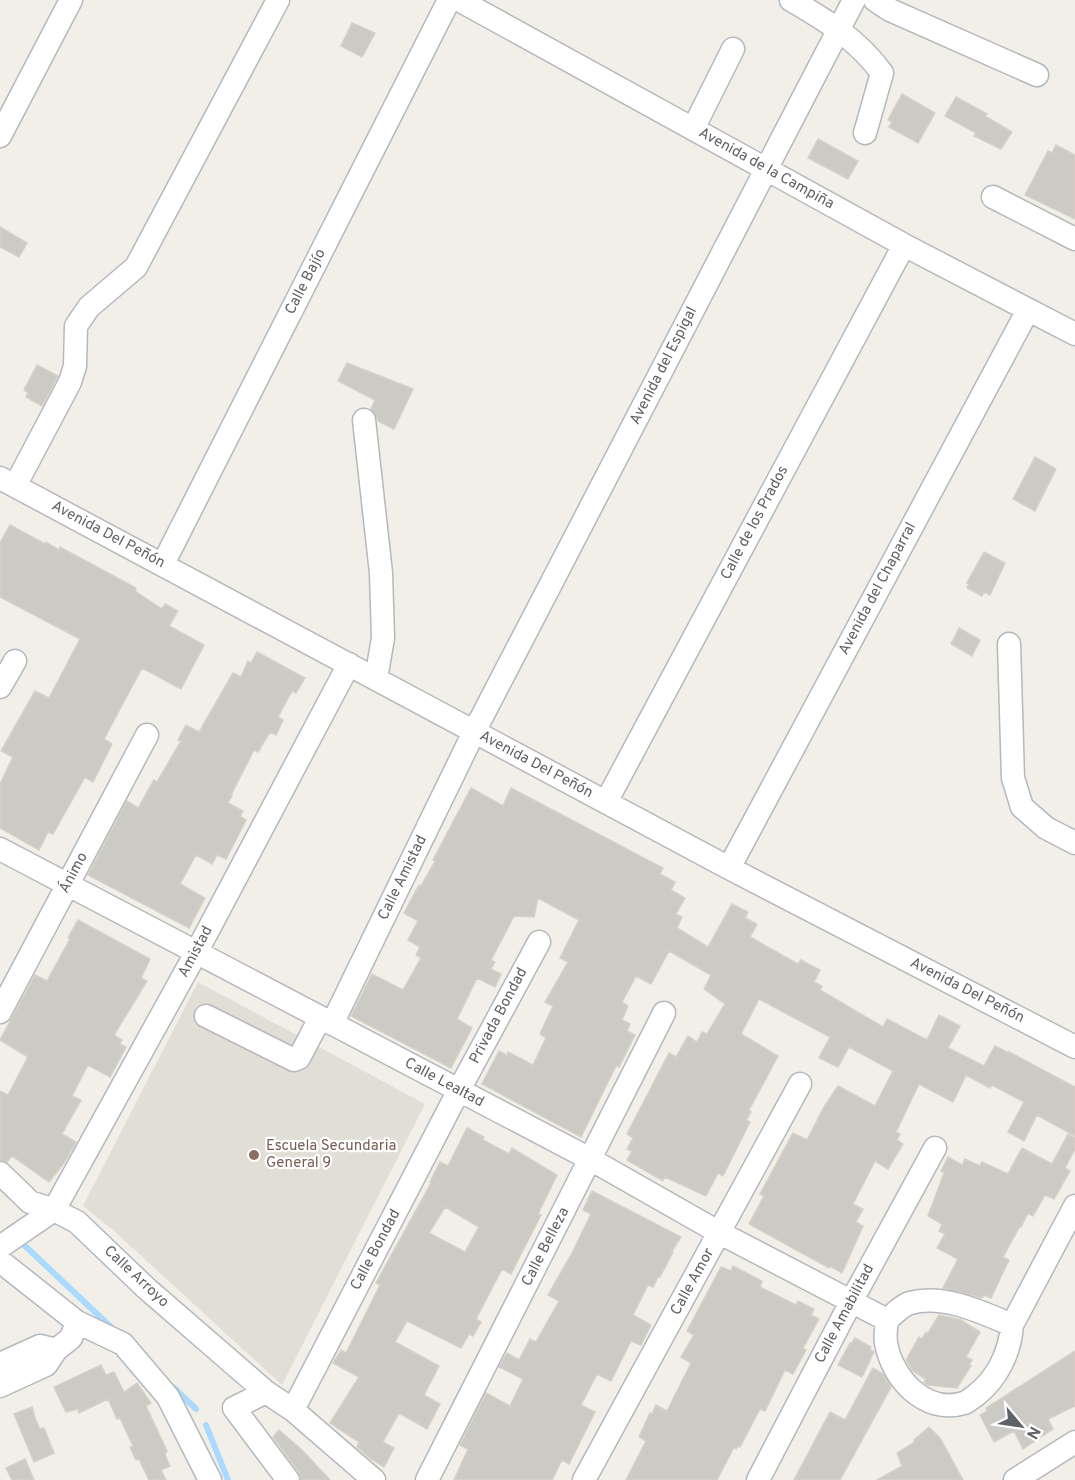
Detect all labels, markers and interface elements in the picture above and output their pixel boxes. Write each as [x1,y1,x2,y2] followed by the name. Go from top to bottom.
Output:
[695,124,837,214] street label: Avenida de la Campiña
[281,246,331,318] street label: Calle Bajío
[626,304,702,428] street label: Avenida del Espigal
[717,463,793,583] street label: Calle de los Prados
[48,497,168,573] street label: Avenida Del Peñón
[835,519,921,659] street label: Avenida del Chaparral
[476,727,596,803] street label: Avenida Del Peñón
[374,832,432,924] street label: Calle Amistad
[54,849,93,897] street label: Ánimo
[175,923,217,981] street label: Amistad
[907,954,1027,1028] street label: Avenida Del Peñón
[466,965,532,1067] street label: Privada Bondad
[401,1054,487,1112] street label: Calle Lealtad
[266,1137,396,1173] place label: Escuela Secundaria General 9
[247,1148,261,1162] marker: Escuela Secundaria General 9
[518,1204,574,1290] street label: Calle Belleza
[347,1206,405,1294] street label: Calle Bondad
[99,1242,173,1312] street label: Calle Arroyo
[667,1245,719,1319] street label: Calle Amor
[811,1261,879,1367] street label: Calle Amabilitad
[991,1396,1051,1456] north arrow
[1021,1422,1044,1442] text: N

